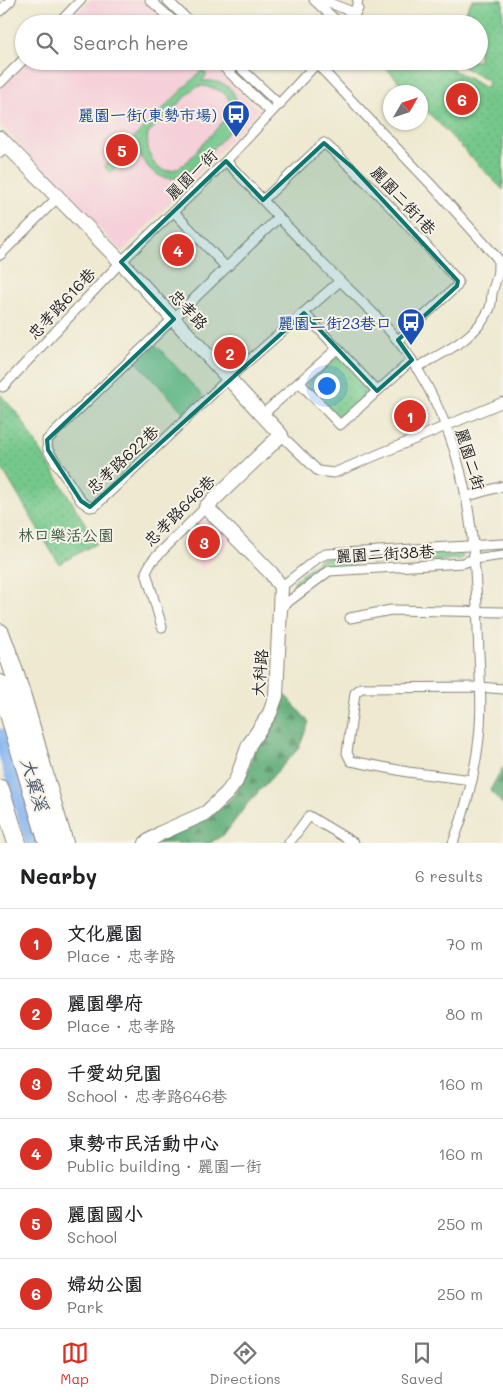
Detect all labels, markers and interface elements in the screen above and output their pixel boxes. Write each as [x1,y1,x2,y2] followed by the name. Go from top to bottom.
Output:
[15,15,488,70] search box
[33,29,61,57] icon: search
[73,30,189,55] text: Search here
[446,80,478,118] pin: 6
[383,85,428,130] north arrow
[221,99,251,138] bus stop icon: 麗園一街(東勢市場)
[78,104,217,125] place label: 麗園一街(東勢市場)
[106,131,138,169] pin: 5
[161,144,221,204] street label: 麗園一街
[367,161,441,239] street label: 麗園二街1巷
[162,231,194,269] pin: 4
[22,263,100,343] street label: 忠孝路616巷
[165,284,213,334] street label: 忠孝路
[396,307,426,346] bus stop icon: 麗園二街23巷口
[278,312,392,333] place label: 麗園二街23巷口
[214,334,246,372] pin: 2
[314,373,340,399] your location
[394,397,426,435] pin: 1
[81,420,163,498] street label: 忠孝路622巷
[452,425,490,493] street label: 麗園二街
[139,470,219,550] street label: 忠孝路646巷
[188,523,220,561] pin: 3
[18,524,114,545] park label: 林口樂活公園
[335,540,435,566] street label: 麗園二街38巷
[246,648,272,698] street label: 大科路
[16,755,55,814] water label: 大窠溪
[20,862,97,889] text: Nearby
[415,865,483,886] text: 6 results
[67,920,143,945] text: 文化麗園
[32,933,40,954] text: 1
[446,933,483,954] text: 70 m
[67,945,175,966] text: Place · 忠孝路
[67,990,143,1015] text: 麗園學府
[32,1003,40,1024] text: 2
[446,1003,483,1024] text: 80 m
[67,1015,175,1036] text: Place · 忠孝路
[67,1060,162,1085] text: 千愛幼兒園
[31,1073,41,1094] text: 3
[438,1073,483,1094] text: 160 m
[67,1085,227,1106] text: School · 忠孝路646巷
[67,1130,219,1155] text: 東勢市民活動中心
[31,1143,41,1164] text: 4
[438,1143,483,1164] text: 160 m
[67,1155,261,1176] text: Public building · 麗園一街
[67,1201,143,1226] text: 麗園國小
[31,1213,41,1234] text: 5
[437,1213,483,1234] text: 250 m
[67,1226,117,1247] text: School
[67,1271,143,1296] text: 婦幼公園
[31,1283,41,1304] text: 6
[437,1283,483,1304] text: 250 m
[67,1296,103,1317] text: Park
[60,1339,89,1388] tab: Map
[209,1339,281,1388] tab: Directions
[401,1339,443,1388] tab: Saved

